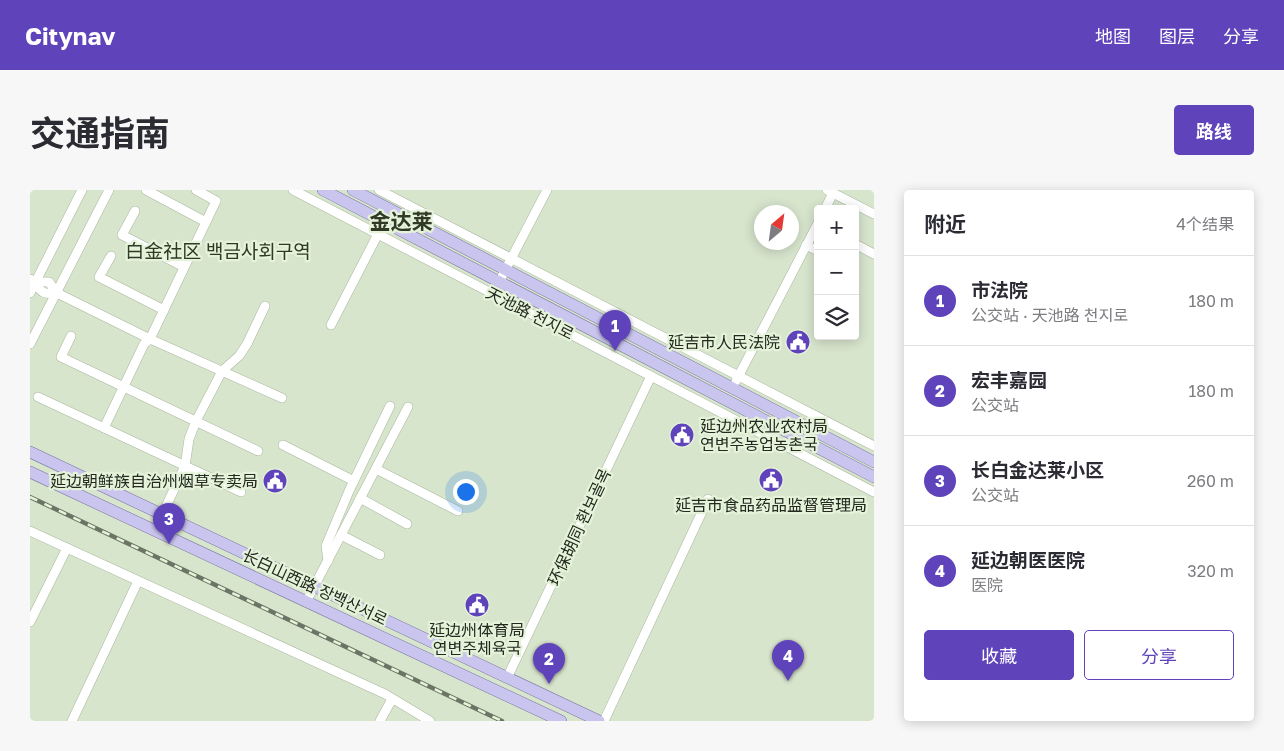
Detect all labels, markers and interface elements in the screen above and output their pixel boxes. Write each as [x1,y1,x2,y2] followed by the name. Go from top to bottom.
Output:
[25,21,115,50] text: Citynav
[1095,25,1131,47] text: 地图
[1159,25,1195,47] text: 图层
[1223,25,1259,47] text: 分享
[1174,105,1254,155] button: 路线
[30,112,170,154] text: 交通指南
[754,205,799,250] north arrow
[814,205,859,340] map controls
[814,205,859,250] button: +
[370,208,433,234] district label: 金达莱
[924,211,966,237] text: 附近
[1176,214,1234,234] text: 4个结果
[125,239,311,262] district label: 白金社区 백금사회구역
[814,250,859,295] button: −
[971,278,1028,301] text: 市法院
[483,282,578,344] street label: 天池路 천지로
[936,291,944,311] text: 1
[1188,291,1234,311] text: 180 m
[814,295,859,340] button: layers
[971,305,1128,325] text: 公交站 · 天池路 천지로
[599,310,631,351] pin: 1
[785,329,811,355] public building icon: 延吉市人民法院
[668,332,780,352] place label: 延吉市人民法院
[971,368,1047,391] text: 宏丰嘉园
[935,381,945,401] text: 2
[1188,381,1234,401] text: 180 m
[971,395,1019,415] text: 公交站
[700,416,828,454] place label: 延边州农业农村局 연변주농업농촌국
[669,422,695,448] public building icon: 延边州农业农村局 연변주농업농촌국
[971,458,1104,481] text: 长白金达莱小区
[543,465,615,589] street label: 环保胡同 환보골목
[758,467,784,493] public building icon: 延吉市食品药品监督管理局
[262,468,288,494] public building icon: 延边朝鲜族自治州烟草专卖局
[50,471,258,491] place label: 延边朝鲜族自治州烟草专卖局
[935,471,945,491] text: 3
[1187,471,1234,491] text: 260 m
[453,479,479,505] your location
[971,485,1019,505] text: 公交站
[675,495,867,515] place label: 延吉市食品药品监督管理局
[153,503,185,544] pin: 3
[239,545,391,629] street label: 长白山西路 장백산서로
[971,548,1085,571] text: 延边朝医医院
[935,561,945,581] text: 4
[1187,561,1234,581] text: 320 m
[971,575,1003,595] text: 医院
[464,592,490,618] public building icon: 延边州体育局 연변주체육국
[429,620,525,658] place label: 延边州体育局 연변주체육국
[924,630,1074,680] button: 收藏
[1084,630,1234,680] button: 分享
[772,640,804,681] pin: 4
[533,643,565,684] pin: 2

